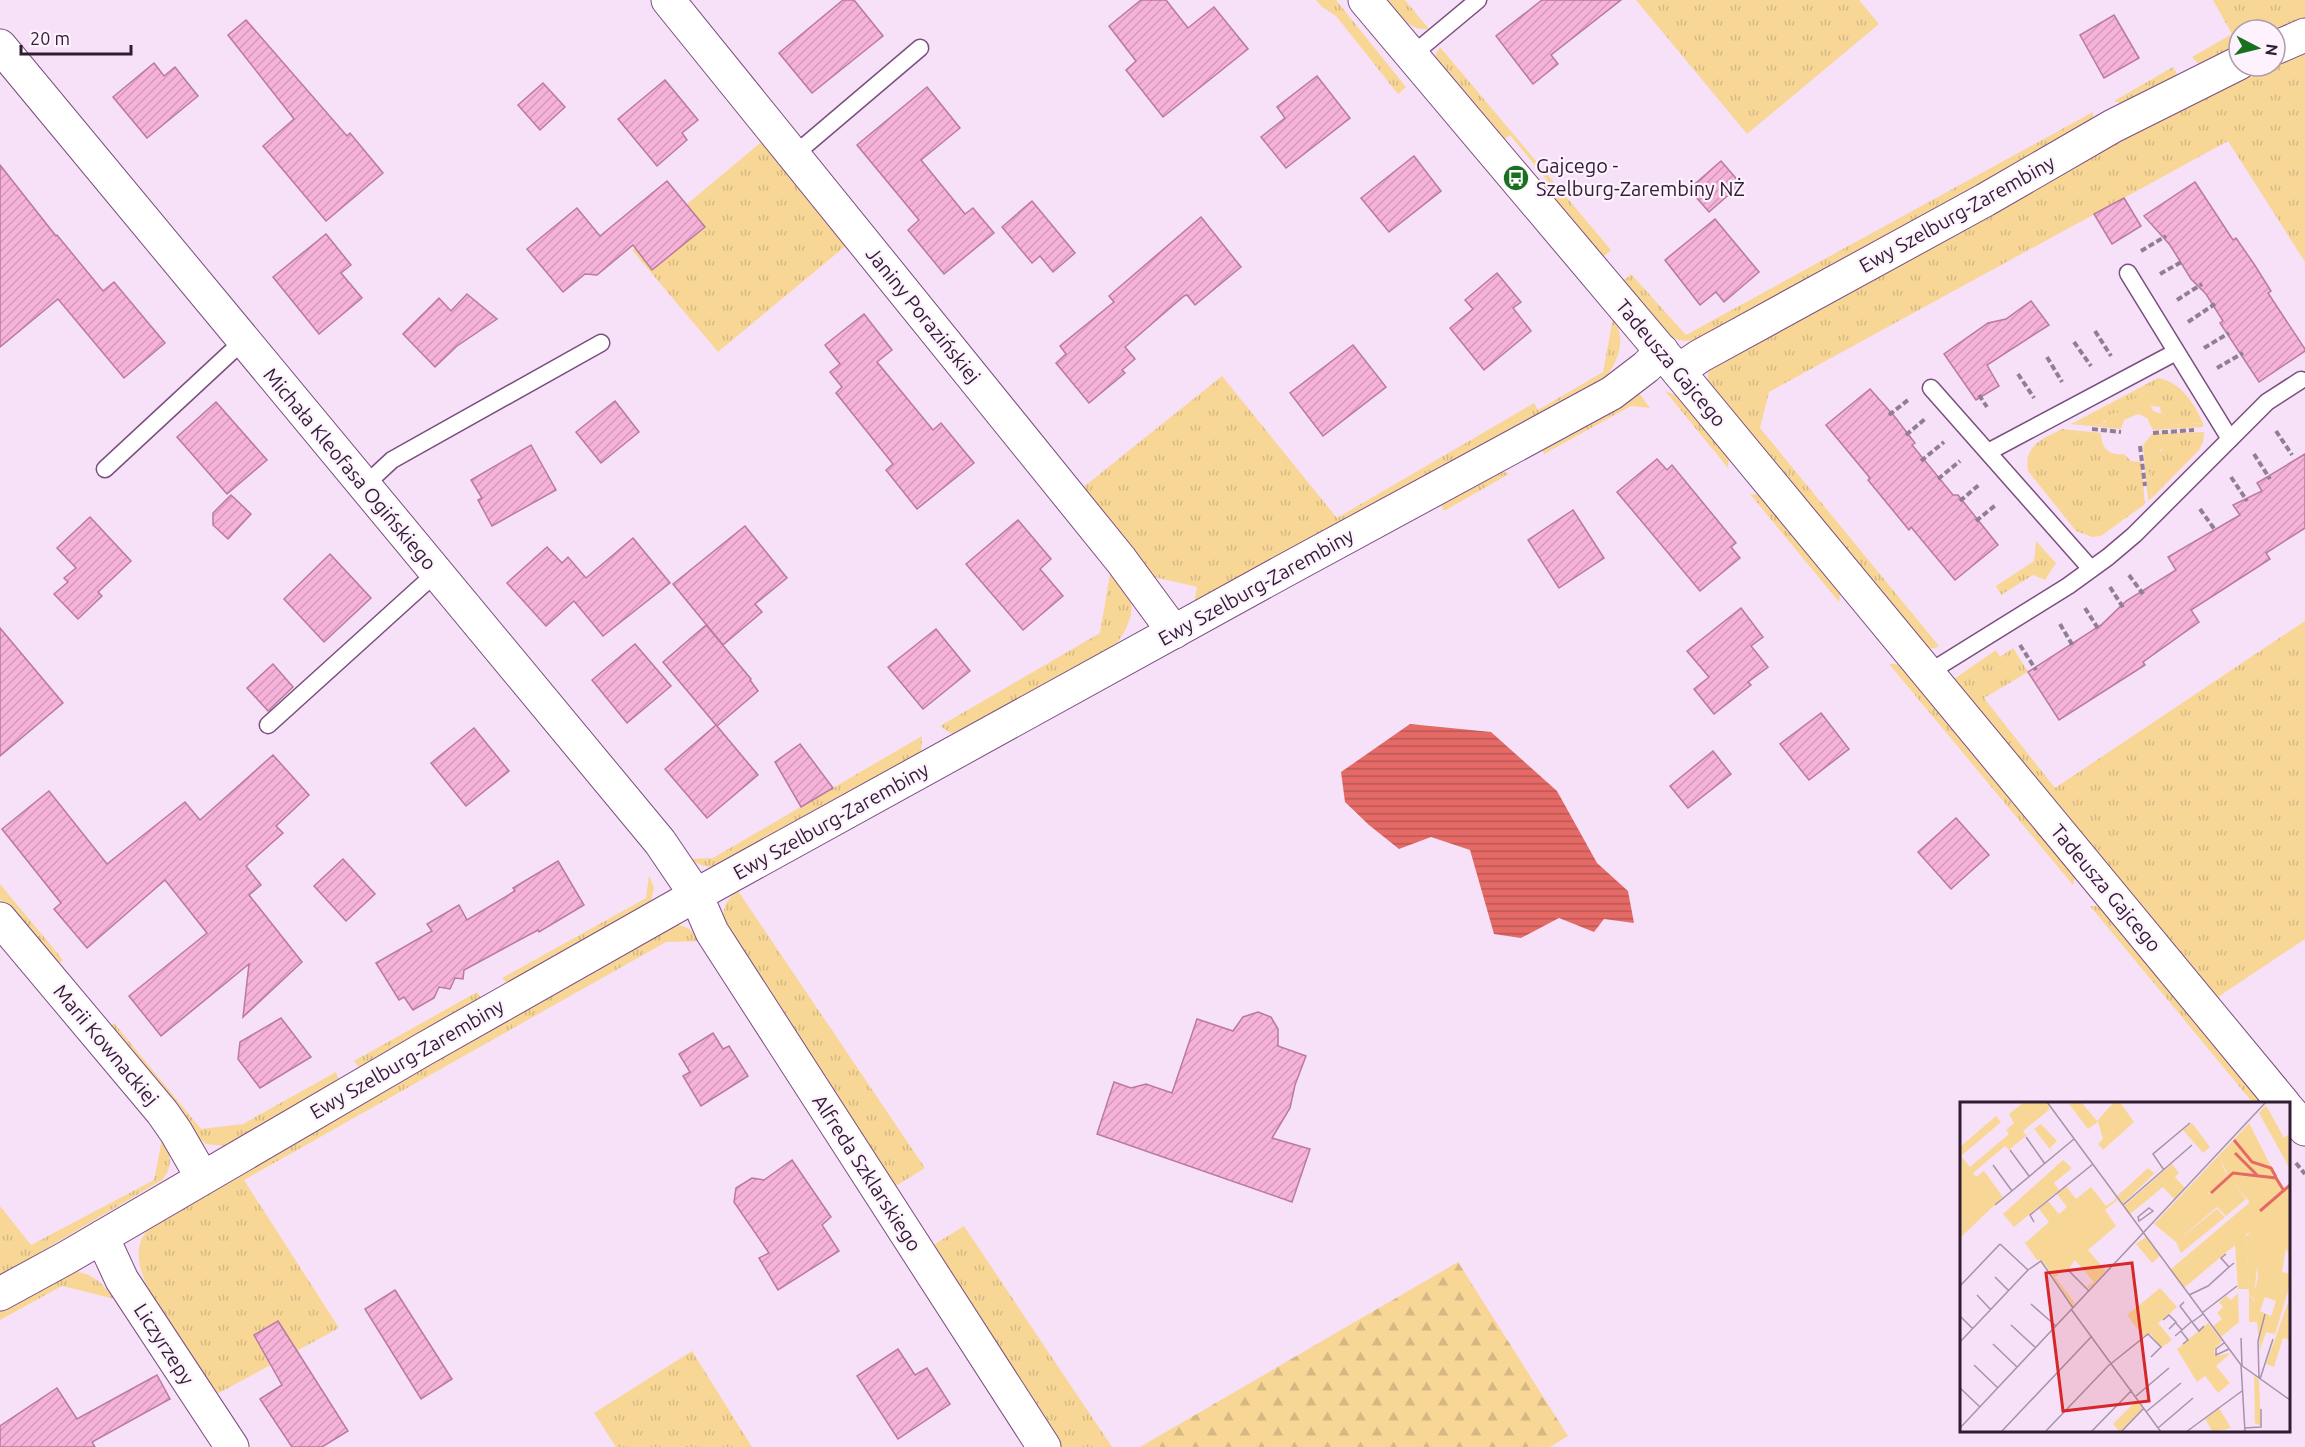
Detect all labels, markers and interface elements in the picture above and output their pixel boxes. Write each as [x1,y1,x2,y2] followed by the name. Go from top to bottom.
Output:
[21,18,130,56] scale bar
[2227,18,2287,78] north arrow
[30,28,70,48] text: 20 m
[2262,43,2282,57] text: N
[1855,150,2059,277] street label: Ewy Szelburg-Zarembiny
[1536,154,1745,200] place label: Gajcego - Szelburg-Zarembiny NŻ
[1501,163,1531,193] bus stop icon: Gajcego - Szelburg-Zarembiny NŻ
[862,242,985,387] street label: Janiny Porazińskiej
[1611,294,1731,431] street label: Tadeusza Gajcego
[259,363,442,574] street label: Michała Kleofasa Ogińskiego
[1154,523,1358,650] street label: Ewy Szelburg-Zarembiny
[729,757,933,884] street label: Ewy Szelburg-Zarembiny
[2046,819,2166,956] street label: Tadeusza Gajcego
[49,980,164,1110] street label: Marii Kownackiej
[306,993,508,1123] street label: Ewy Szelburg-Zarembiny
[808,1090,927,1255] street label: Alfreda Szklarskiego
[1960,1102,2290,1432] inset map
[130,1299,199,1389] street label: Liczyrzepy

